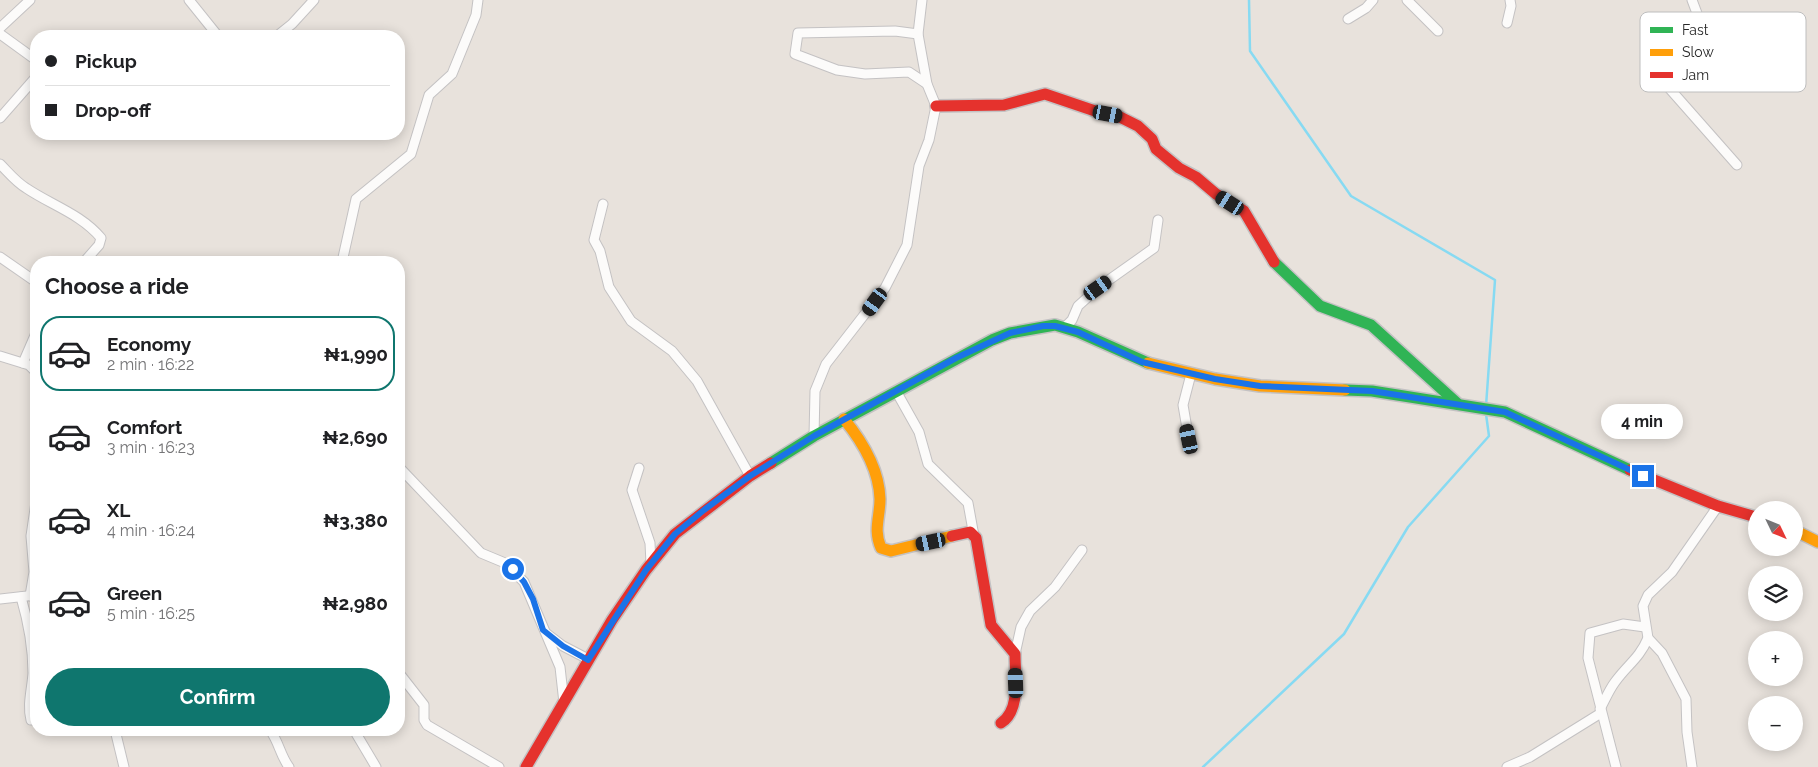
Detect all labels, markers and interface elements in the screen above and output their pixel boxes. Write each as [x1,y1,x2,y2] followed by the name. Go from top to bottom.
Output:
[1640,12,1806,92] legend
[1682,22,1709,38] text: Fast
[1682,44,1714,60] text: Slow
[75,50,137,72] text: Pickup
[1682,67,1709,83] text: Jam
[75,99,151,121] text: Drop-off
[1091,104,1124,124] car
[1213,189,1246,217] car
[45,273,189,299] text: Choose a ride
[1081,273,1114,303] car
[860,285,889,319] car
[47,331,92,376] icon: car
[107,333,191,355] text: Economy
[324,343,388,365] text: ₦1,990
[107,355,194,374] text: 2 min · 16:22
[1602,404,1684,438] callout: 4 min
[1621,412,1663,431] text: 4 min
[47,414,92,459] icon: car
[107,416,182,438] text: Comfort
[1178,423,1199,455] car
[322,426,388,448] text: ₦2,690
[107,438,195,457] text: 3 min · 16:23
[1632,465,1654,487] route end
[47,497,92,542] icon: car
[107,499,130,521] text: XL
[1748,501,1802,556] north arrow
[1748,501,1803,751] map controls
[323,509,388,531] text: ₦3,380
[107,521,195,540] text: 4 min · 16:24
[914,532,947,552] car
[502,558,524,580] route start
[1748,566,1803,621] button: layers
[47,580,92,625] icon: car
[107,582,162,604] text: Green
[322,592,388,614] text: ₦2,980
[107,604,195,623] text: 5 min · 16:25
[1748,631,1803,686] button: +
[45,668,390,726] button: Confirm
[1007,668,1024,698] car
[1748,696,1803,751] button: −

